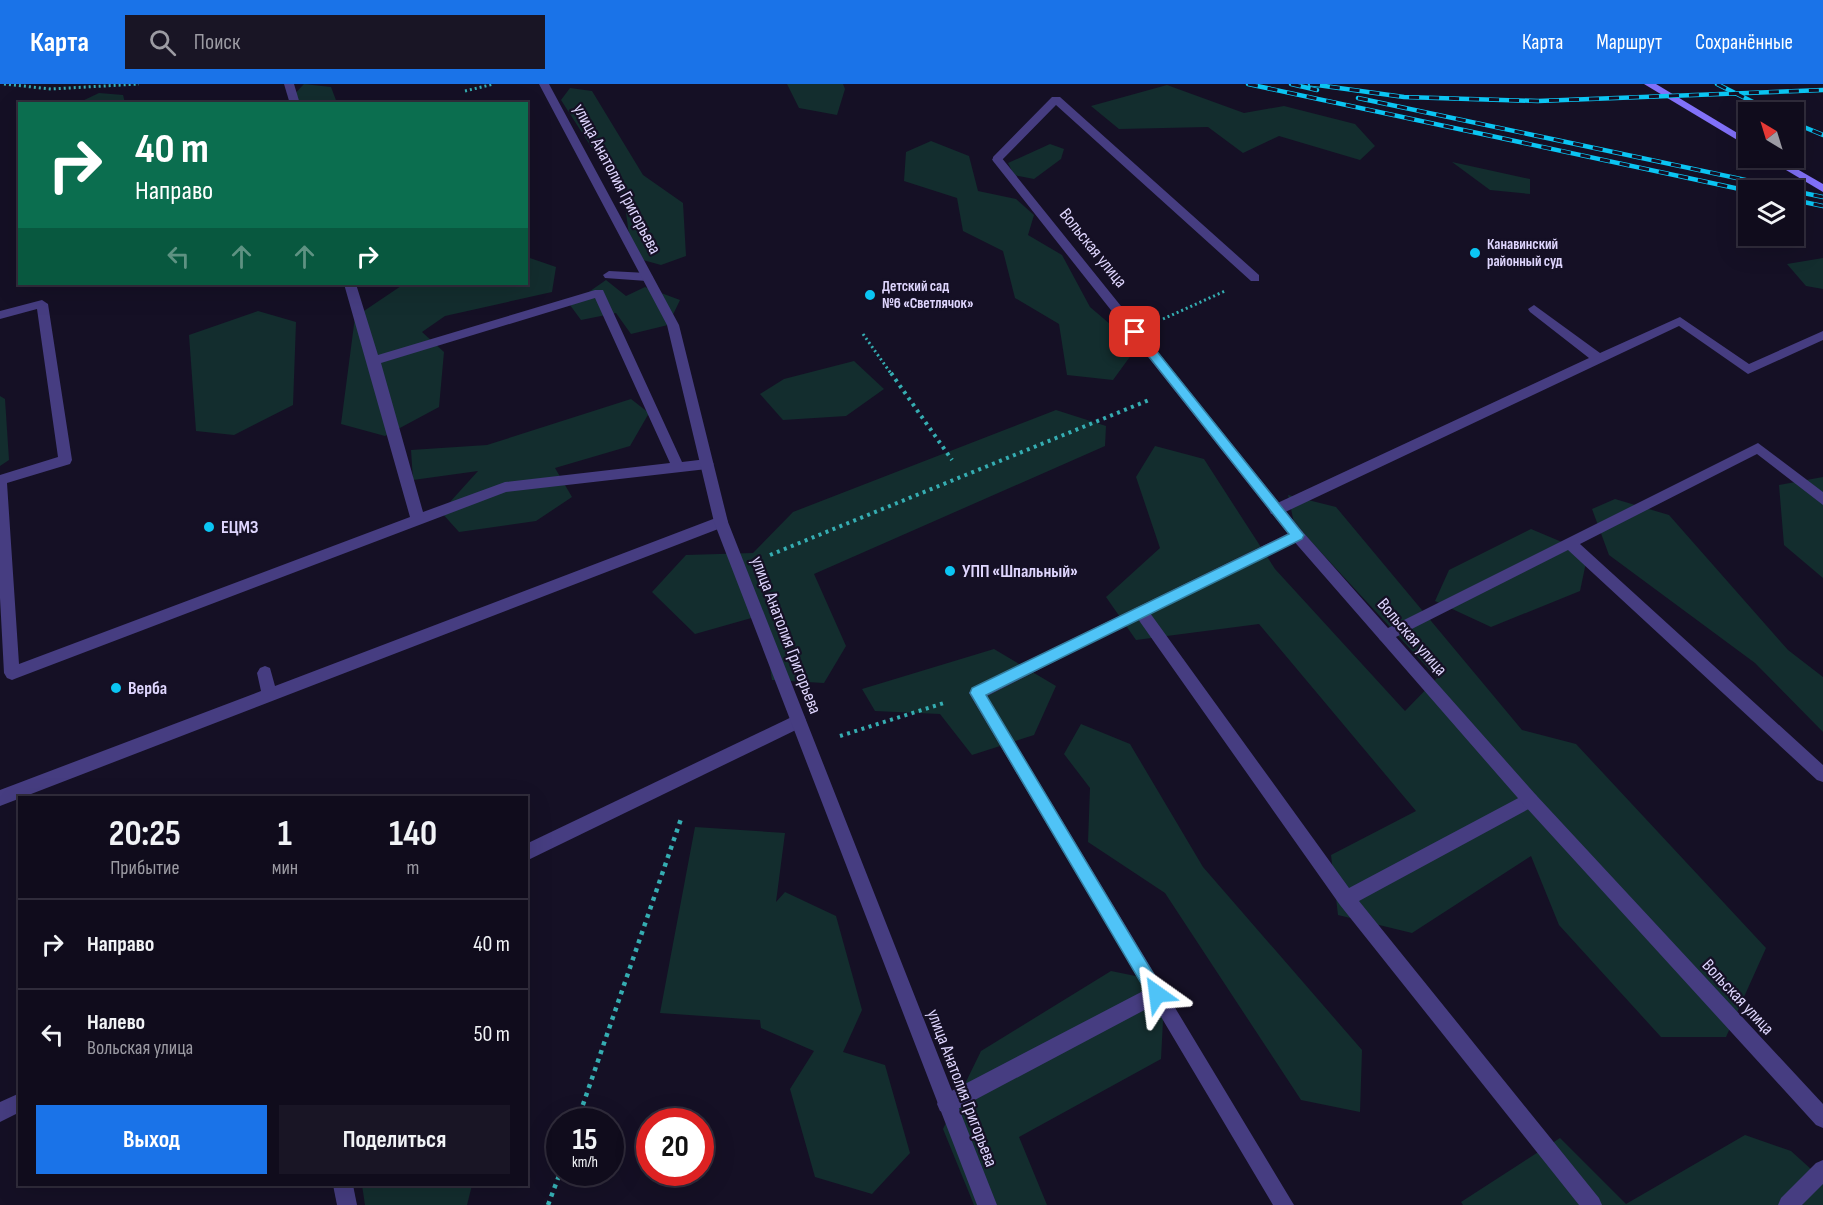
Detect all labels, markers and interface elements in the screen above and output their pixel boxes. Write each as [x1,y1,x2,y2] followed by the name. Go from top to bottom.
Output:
[125,15,545,69] search box
[30,26,89,59] text: Карта
[146,26,179,59] icon: search
[194,29,240,56] text: Поиск
[1522,30,1563,55] text: Карта
[1596,30,1662,55] text: Маршрут
[1695,30,1793,55] text: Сохранённые
[568,100,666,258] street label: улица Анатолия Григорьева
[1738,102,1804,168] north arrow
[1738,102,1804,246] map controls
[135,124,209,175] text: 40 m
[36,126,114,204] icon: right
[135,175,213,207] text: Направо
[1738,180,1804,246] button: layers
[1055,204,1131,292] street label: Вольская улица
[1487,235,1563,271] place label: Канавинский районный суд
[162,240,195,273] icon: left
[225,240,258,273] icon: ahead
[288,240,321,273] icon: ahead
[351,240,384,273] icon: right
[1468,246,1482,260] marker: Канавинский районный суд
[882,277,974,313] place label: Детский сад №6 «Светлячок»
[863,288,877,302] marker: Детский сад №6 «Светлячок»
[1109,306,1160,357] pin
[1118,315,1151,348] icon: arrive
[221,517,258,538] place label: ЕЦМЗ
[202,520,216,534] marker: ЕЦМЗ
[746,553,826,717] street label: улица Анатолия Григорьева
[962,561,1078,582] place label: УПП «Шпальный»
[943,564,957,578] marker: УПП «Шпальный»
[1373,594,1451,680] street label: Вольская улица
[128,678,167,699] place label: Верба
[109,681,123,695] marker: Верба
[109,813,181,856] text: 20:25
[278,813,292,856] text: 1
[389,813,437,856] text: 140
[110,856,179,880] text: Прибытие
[272,856,298,880] text: мин
[407,856,419,880] text: m
[36,928,69,961] icon: right
[87,931,154,958] text: Направо
[473,931,510,958] text: 40 m
[1698,955,1778,1039] street label: Вольская улица
[1125,962,1189,1026] position arrow
[922,1006,1002,1170] street label: улица Анатолия Григорьева
[87,1009,145,1036] text: Налево
[36,1018,69,1051] icon: left
[474,1021,510,1048] text: 50 m
[87,1036,193,1060] text: Вольская улица
[36,1105,267,1174] button: Выход
[279,1105,510,1174] button: Поделиться
[636,1108,714,1186] speed limit sign: 20
[573,1122,598,1158] text: 15
[572,1153,598,1172] text: km/h

